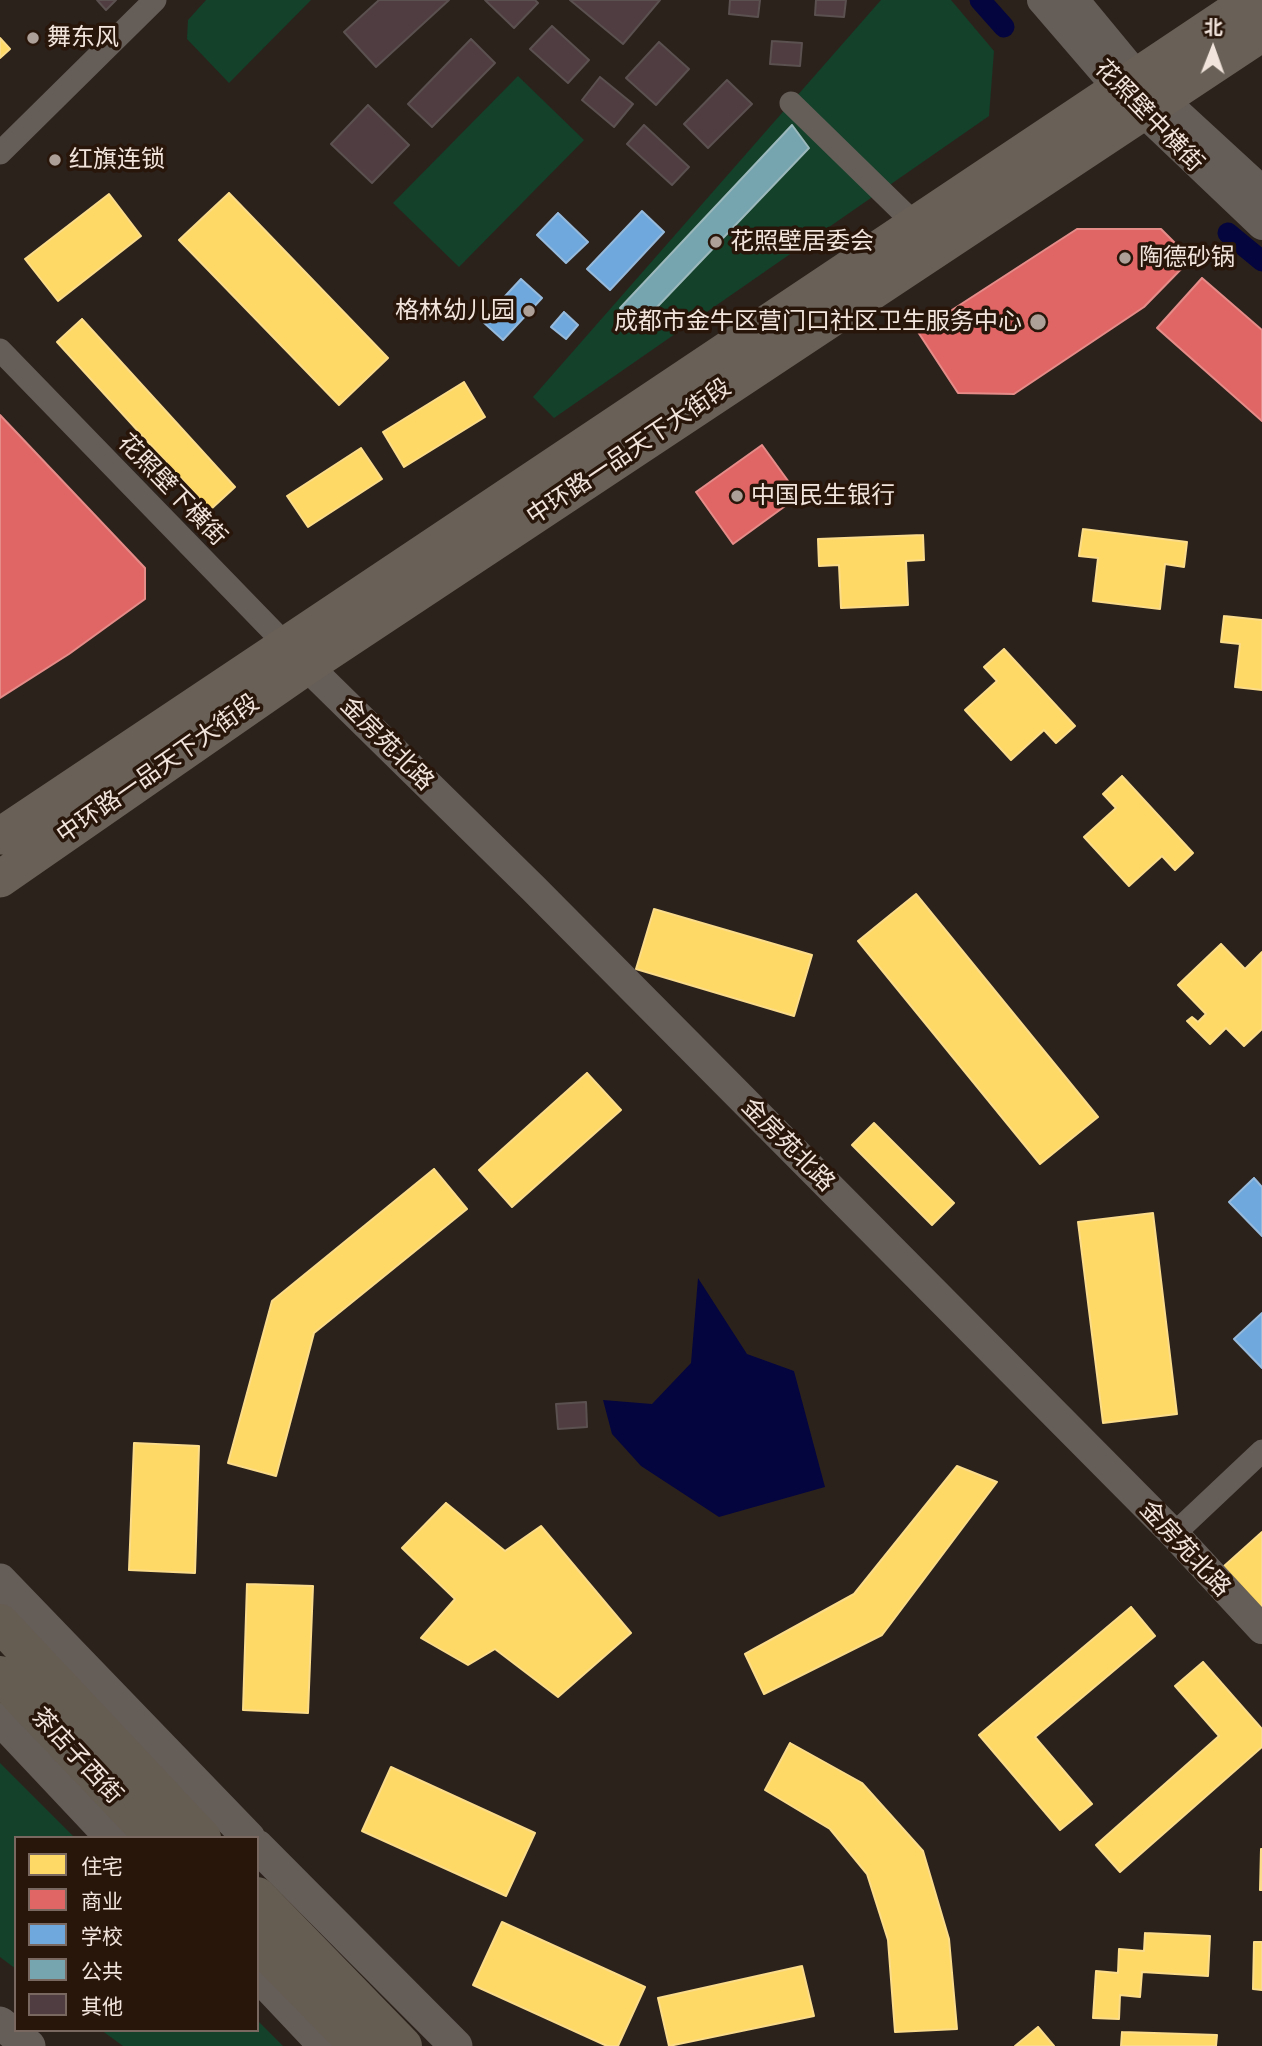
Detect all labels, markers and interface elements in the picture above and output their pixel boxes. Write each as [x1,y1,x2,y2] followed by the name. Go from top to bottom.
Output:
[1178,14,1248,84] north arrow
[1204,16,1223,39] text: 北
[47,24,119,52] place label: 舞东风
[25,30,41,46] marker: 舞东风
[1089,54,1209,178] street label: 花照壁中横街
[69,146,165,174] place label: 红旗连锁
[47,152,63,168] marker: 红旗连锁
[730,228,874,256] place label: 花照壁居委会
[708,234,724,250] marker: 花照壁居委会
[1139,244,1235,272] place label: 陶德砂锅
[1117,250,1133,266] marker: 陶德砂锅
[395,297,515,325] place label: 格林幼儿园
[521,303,537,319] marker: 格林幼儿园
[614,308,1022,336] place label: 成都市金牛区营门口社区卫生服务中心
[1028,312,1048,332] marker: 成都市金牛区营门口社区卫生服务中心
[521,373,737,531] street label: 中环路一品天下大街段
[112,428,232,552] street label: 花照壁下横街
[751,482,895,510] place label: 中国民生银行
[729,488,745,504] marker: 中国民生银行
[51,688,265,850] street label: 中环路一品天下大街段
[334,691,440,797] street label: 金房苑北路
[735,1092,841,1198] street label: 金房苑北路
[1134,1495,1236,1603] street label: 金房苑北路
[26,1702,128,1810] street label: 茶店子西街
[14,1836,259,2032] legend
[81,1854,123,1879] text: 住宅
[81,1889,123,1914] text: 商业
[81,1924,123,1949] text: 学校
[81,1959,123,1984] text: 公共
[81,1994,123,2019] text: 其他

